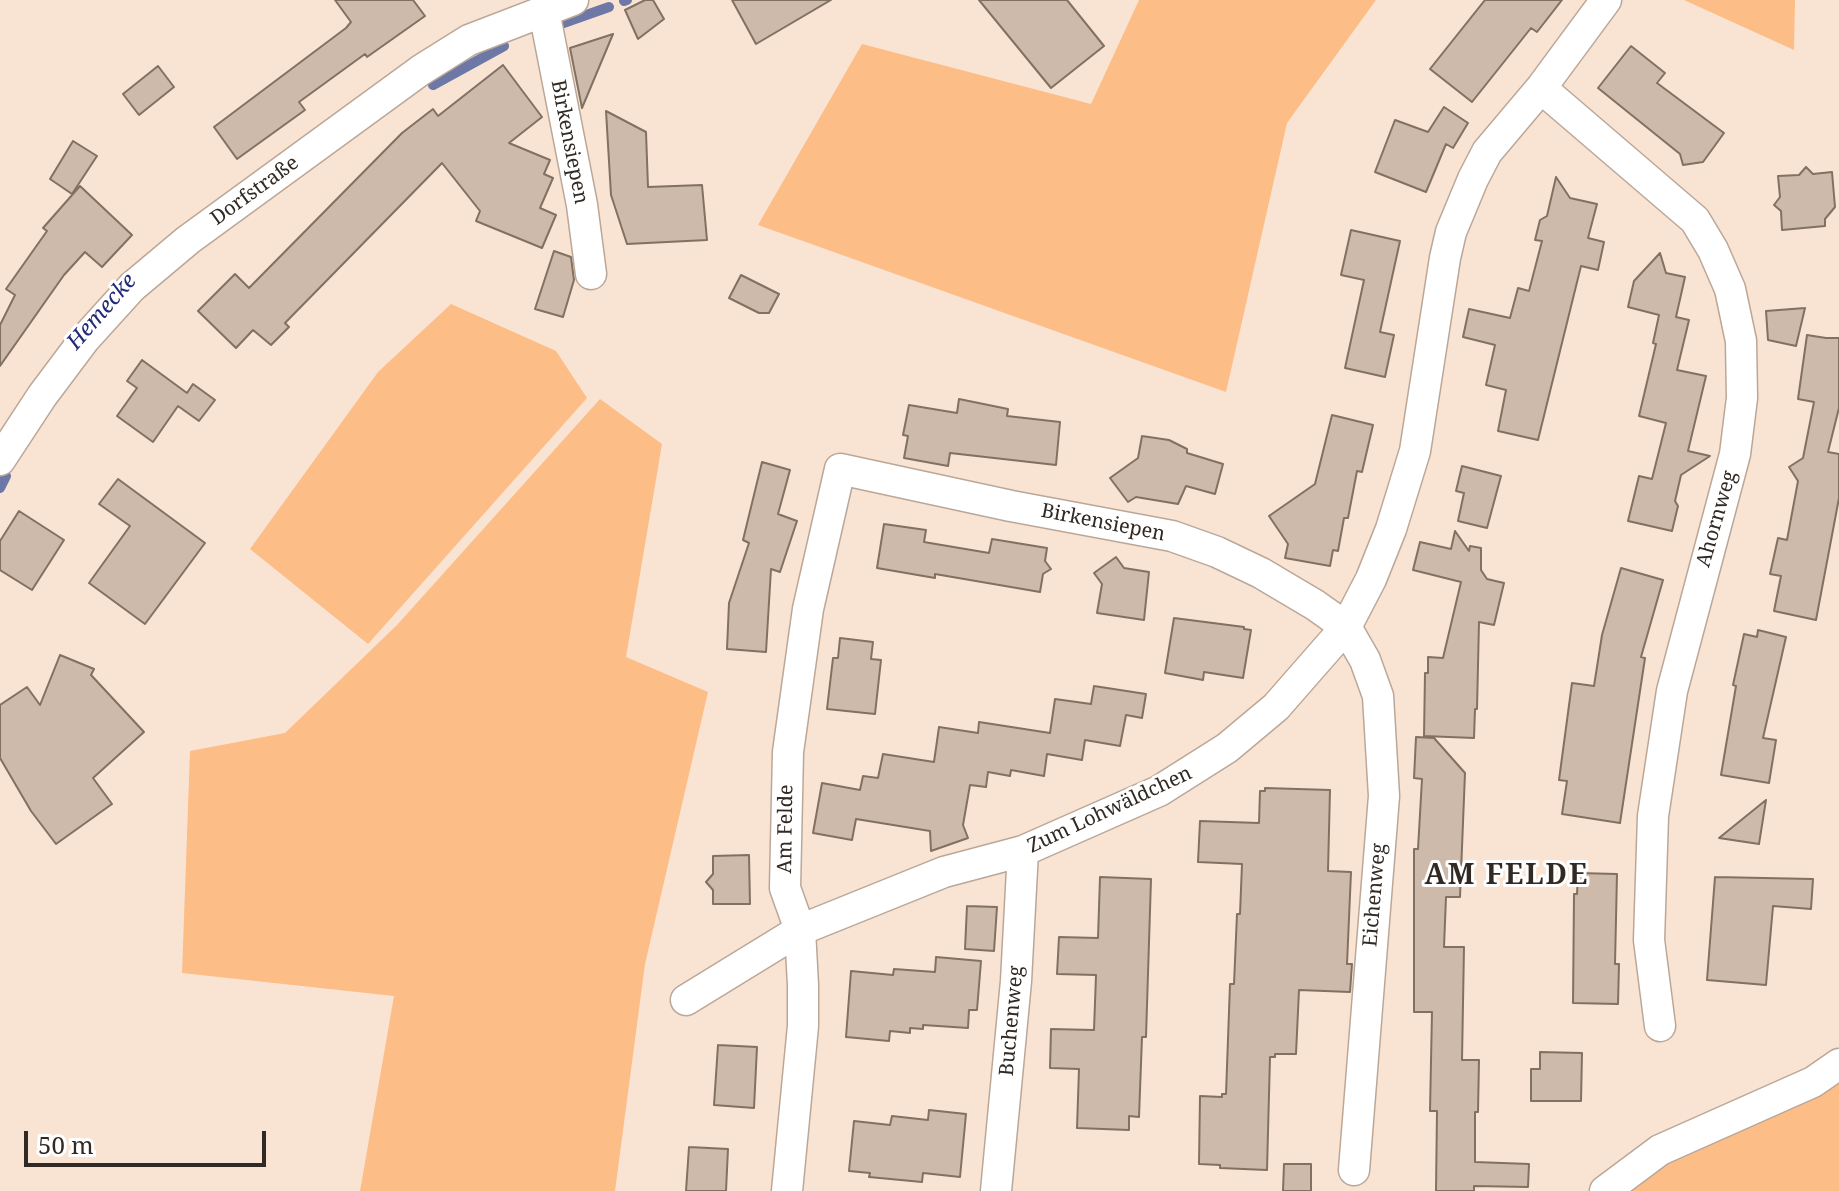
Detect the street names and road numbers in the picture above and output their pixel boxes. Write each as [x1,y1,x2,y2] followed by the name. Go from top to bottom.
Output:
[545,78,593,206] street label: Birkensiepen
[206,151,304,231] street label: Dorfstraße
[1692,468,1742,570] street label: Ahornweg
[1039,499,1167,547] street label: Birkensiepen
[1024,761,1196,859] street label: Zum Lohwäldchen
[773,784,799,874] street label: Am Felde
[1359,842,1391,948] street label: Eichenweg
[995,965,1029,1077] street label: Buchenweg

